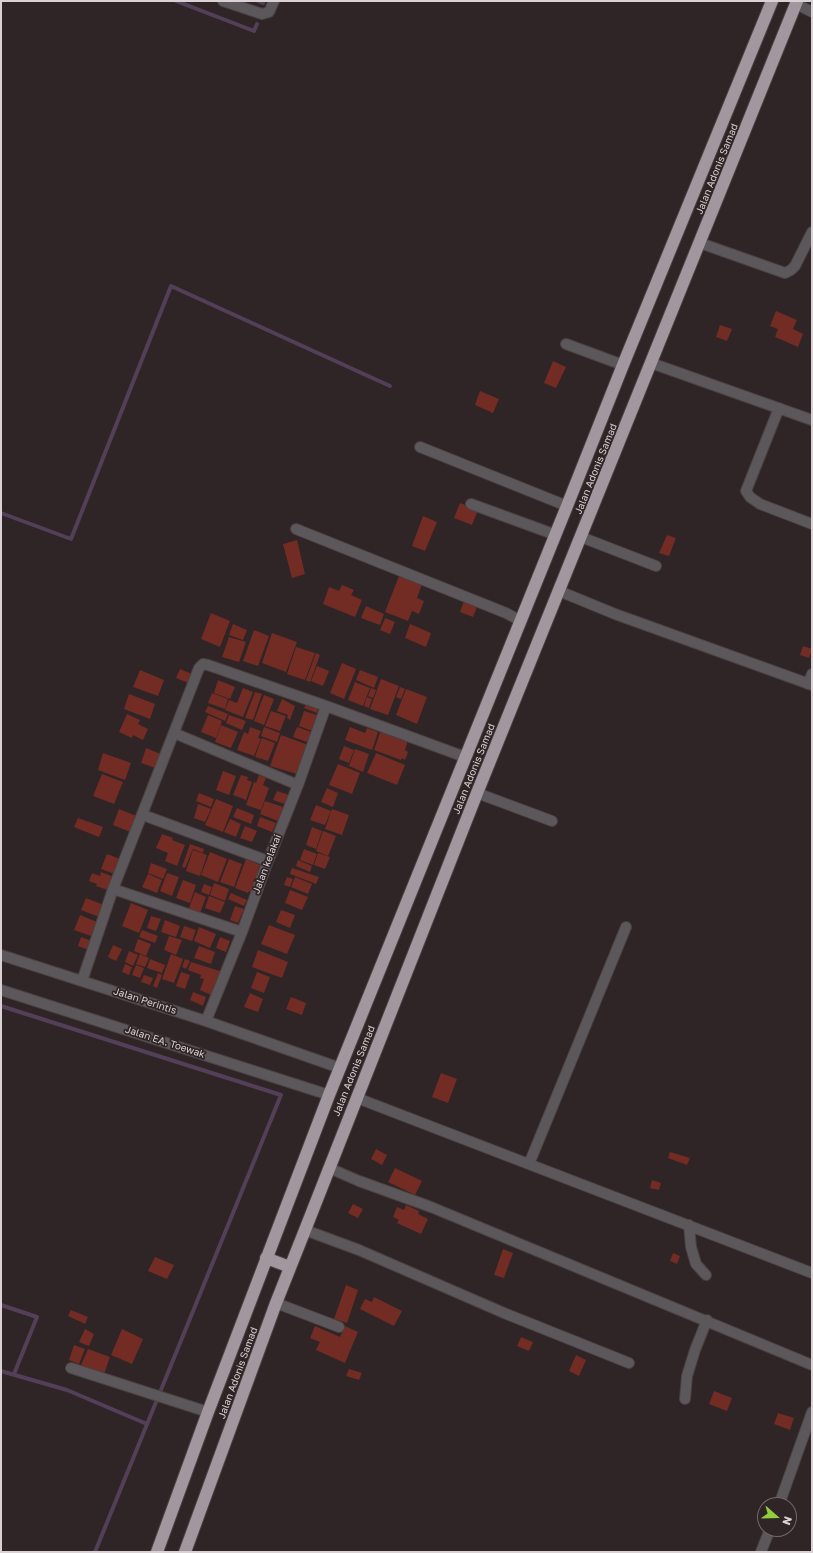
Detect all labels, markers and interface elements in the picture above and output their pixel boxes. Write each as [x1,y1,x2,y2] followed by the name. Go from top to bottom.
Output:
[693,122,741,216] street label: Jalan Adonis Samad
[572,422,620,516] street label: Jalan Adonis Samad
[450,722,498,816] street label: Jalan Adonis Samad
[250,833,284,895] street label: Jalan kelakai
[112,985,178,1017] street label: Jalan Perintis
[124,1023,206,1061] street label: Jalan EA. Toewak
[330,1024,378,1118] street label: Jalan Adonis Samad
[216,1325,260,1421] street label: Jalan Adonis Samad
[757,1497,797,1537] north arrow
[780,1515,795,1527] text: N

